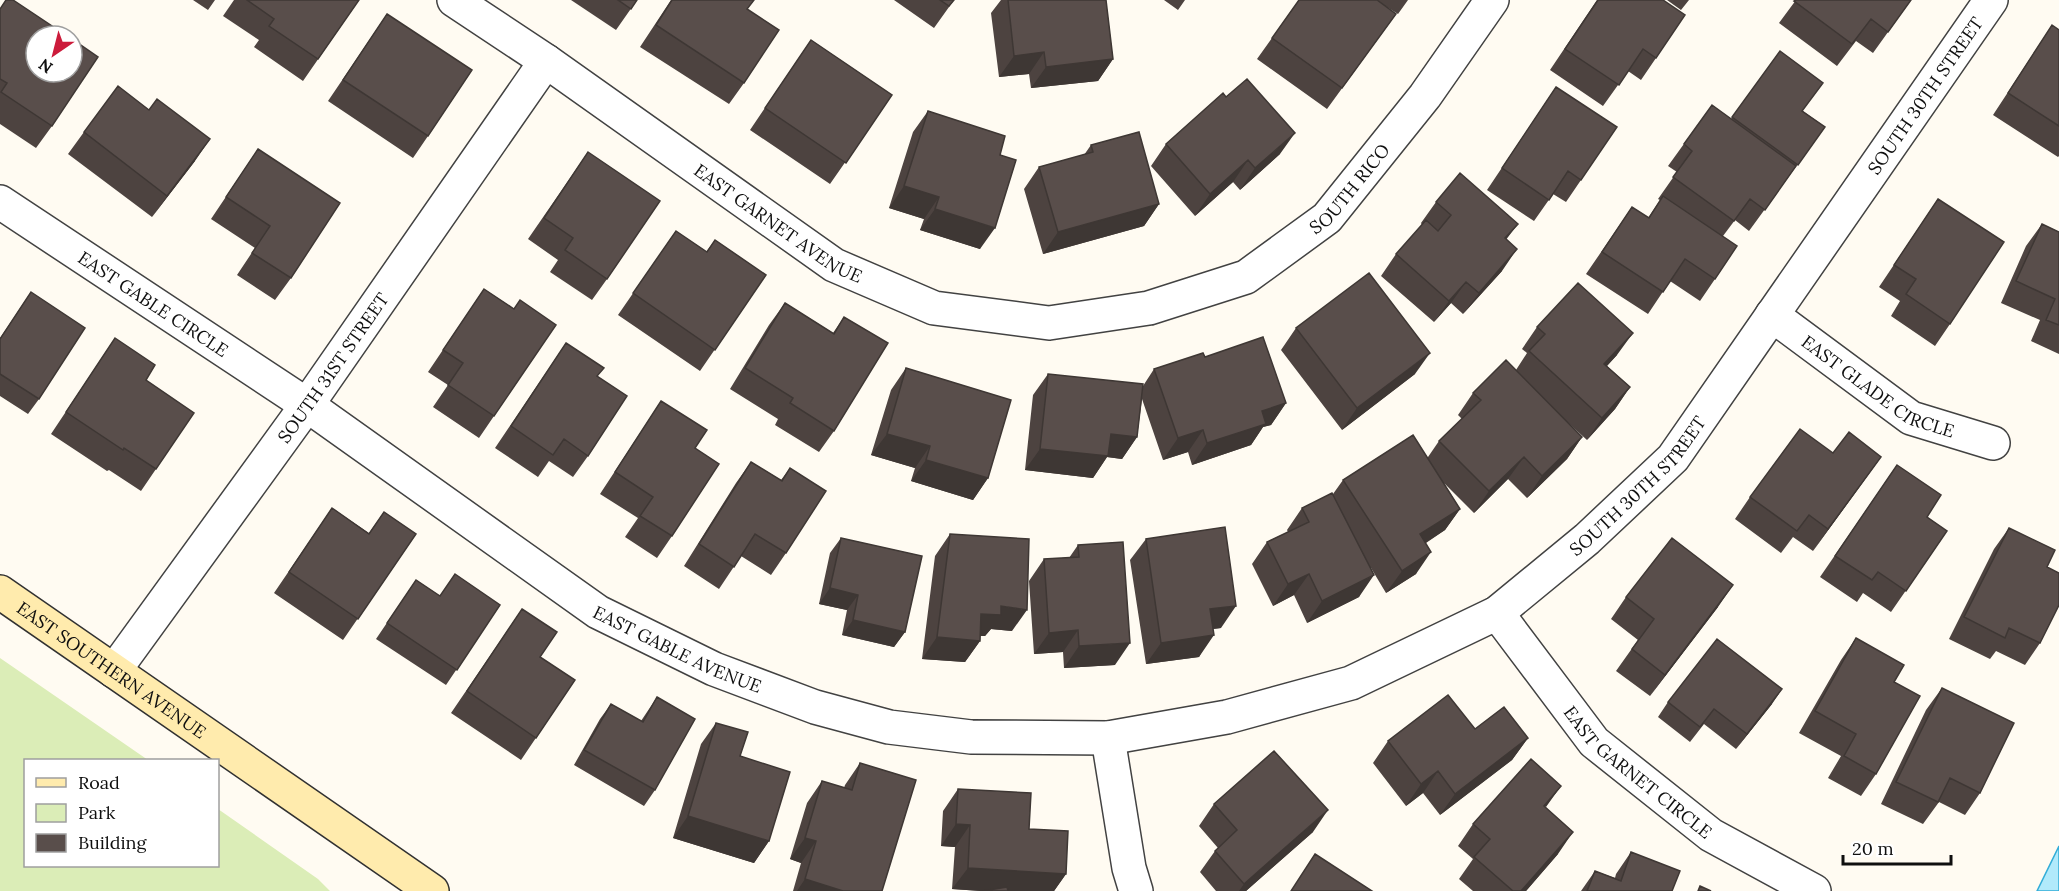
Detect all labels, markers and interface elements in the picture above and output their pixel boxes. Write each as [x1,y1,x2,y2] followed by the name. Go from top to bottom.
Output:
[1862,12,1988,179] street label: SOUTH 30TH STREET
[24,24,84,84] north arrow
[35,55,56,78] text: N
[1304,138,1394,239] street label: SOUTH RICO
[690,158,866,287] street label: EAST GARNET AVENUE
[74,245,233,361] street label: EAST GABLE CIRCLE
[272,288,393,447] street label: SOUTH 31ST STREET
[1797,330,1957,442] street label: EAST GLADE CIRCLE
[1564,411,1711,560] street label: SOUTH 30TH STREET
[13,596,211,743] street label: EAST SOUTHERN AVENUE
[589,600,765,697] street label: EAST GABLE AVENUE
[1559,701,1717,843] street label: EAST GARNET CIRCLE
[24,759,219,867] legend
[78,771,120,794] text: Road
[78,801,116,824] text: Park
[1843,828,1951,866] scale bar
[78,831,148,854] text: Building
[1852,837,1894,860] text: 20 m

